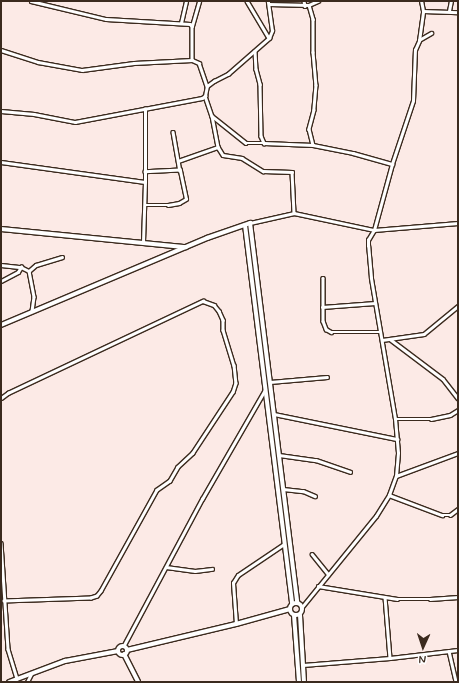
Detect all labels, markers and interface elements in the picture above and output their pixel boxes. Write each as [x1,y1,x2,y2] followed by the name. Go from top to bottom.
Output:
[403,627,443,667] north arrow
[418,652,426,666] text: N

